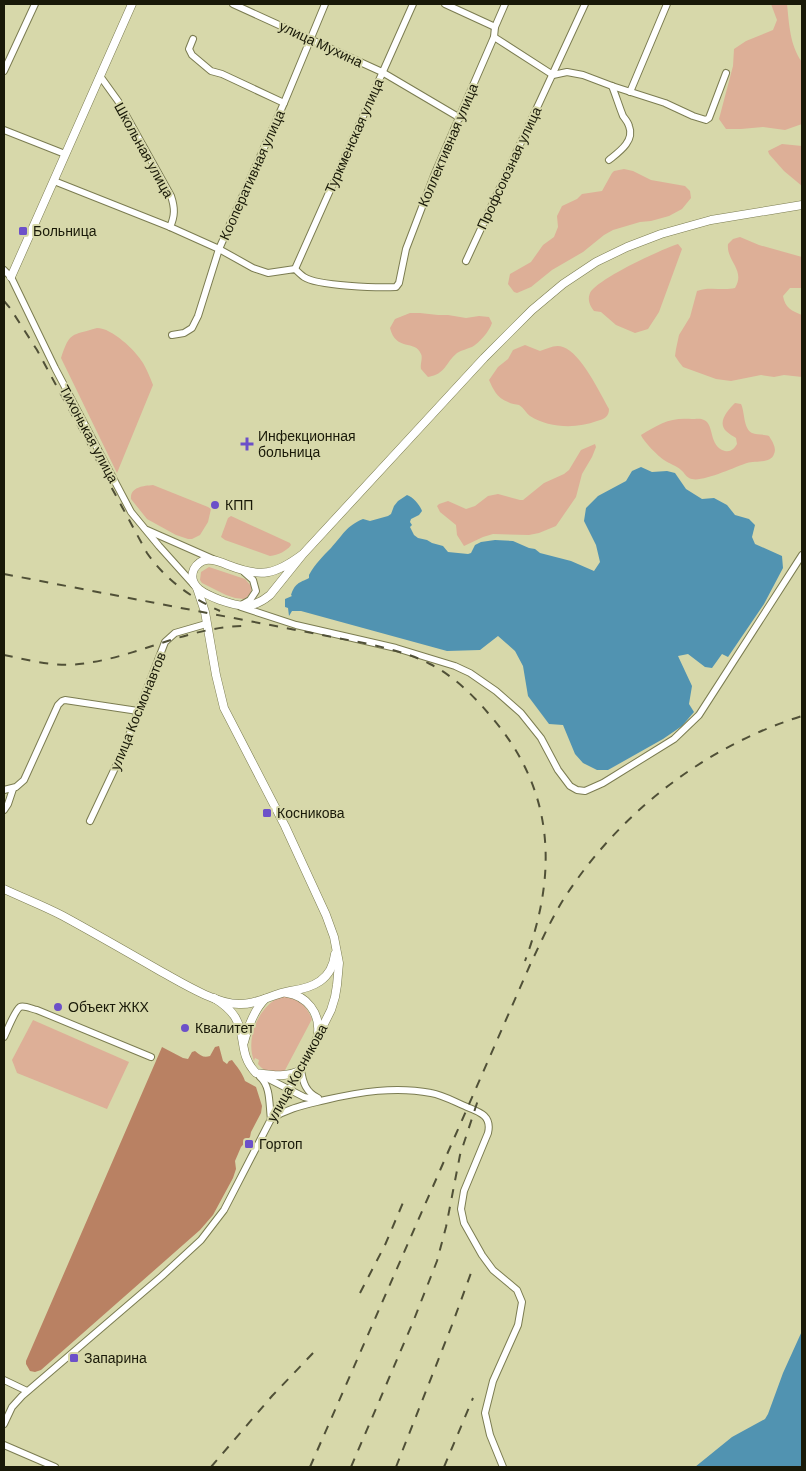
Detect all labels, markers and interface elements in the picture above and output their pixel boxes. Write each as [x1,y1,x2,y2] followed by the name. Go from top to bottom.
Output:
[277,17,366,70] street label: улица Мухина
[321,76,387,196] street label: Туркменская улица
[414,80,481,209] street label: Коллективная улица
[111,99,178,201] street label: Школьная улица
[473,104,545,232] street label: Профсоюзная улица
[215,107,288,242] street label: Кооперативная улица
[33,222,97,239] place label: Больница
[17,225,29,237] marker: Больница
[56,382,123,486] street label: Тихонькая улица
[258,427,356,460] place label: Инфекционная больница
[240,437,254,451] marker: Инфекционная больница
[225,496,253,513] place label: КПП
[209,499,221,511] marker: КПП
[106,649,169,772] street label: улица Космонавтов
[277,804,345,821] place label: Косникова
[261,807,273,819] marker: Косникова
[68,998,150,1015] place label: Объект ЖКХ
[52,1001,64,1013] marker: Объект ЖКХ
[195,1019,255,1036] place label: Квалитет
[263,1021,331,1125] street label: улица Косникова
[179,1022,191,1034] marker: Квалитет
[259,1135,303,1152] place label: Гортоп
[243,1138,255,1150] marker: Гортоп
[84,1349,147,1366] place label: Запарина
[68,1352,80,1364] marker: Запарина

